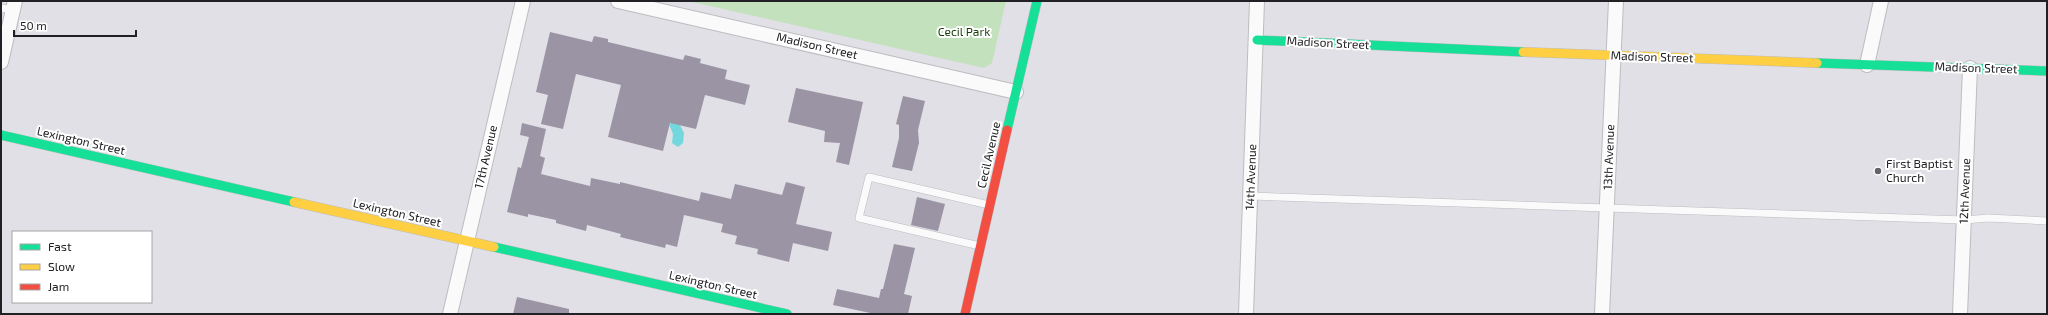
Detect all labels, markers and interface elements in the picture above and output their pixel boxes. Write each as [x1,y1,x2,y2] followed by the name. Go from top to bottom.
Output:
[14,12,136,38] scale bar
[20,18,47,32] text: 50 m
[938,24,990,38] park label: Cecil Park
[775,29,860,61] street label: Madison Street
[1286,33,1370,51] street label: Madison Street
[1610,48,1694,64] street label: Madison Street
[1934,59,2018,75] street label: Madison Street
[974,120,1002,189] street label: Cecil Avenue
[36,123,127,157] street label: Lexington Street
[471,123,499,190] street label: 17th Avenue
[1600,124,1616,190] street label: 13th Avenue
[1242,144,1258,210] street label: 14th Avenue
[1886,156,1953,184] place label: First Baptist Church
[1956,158,1972,224] street label: 12th Avenue
[1873,166,1883,176] marker: First Baptist Church
[352,195,443,229] street label: Lexington Street
[12,231,152,303] legend
[48,239,72,253] text: Fast
[48,259,75,273] text: Slow
[668,267,759,301] street label: Lexington Street
[48,279,69,293] text: Jam

